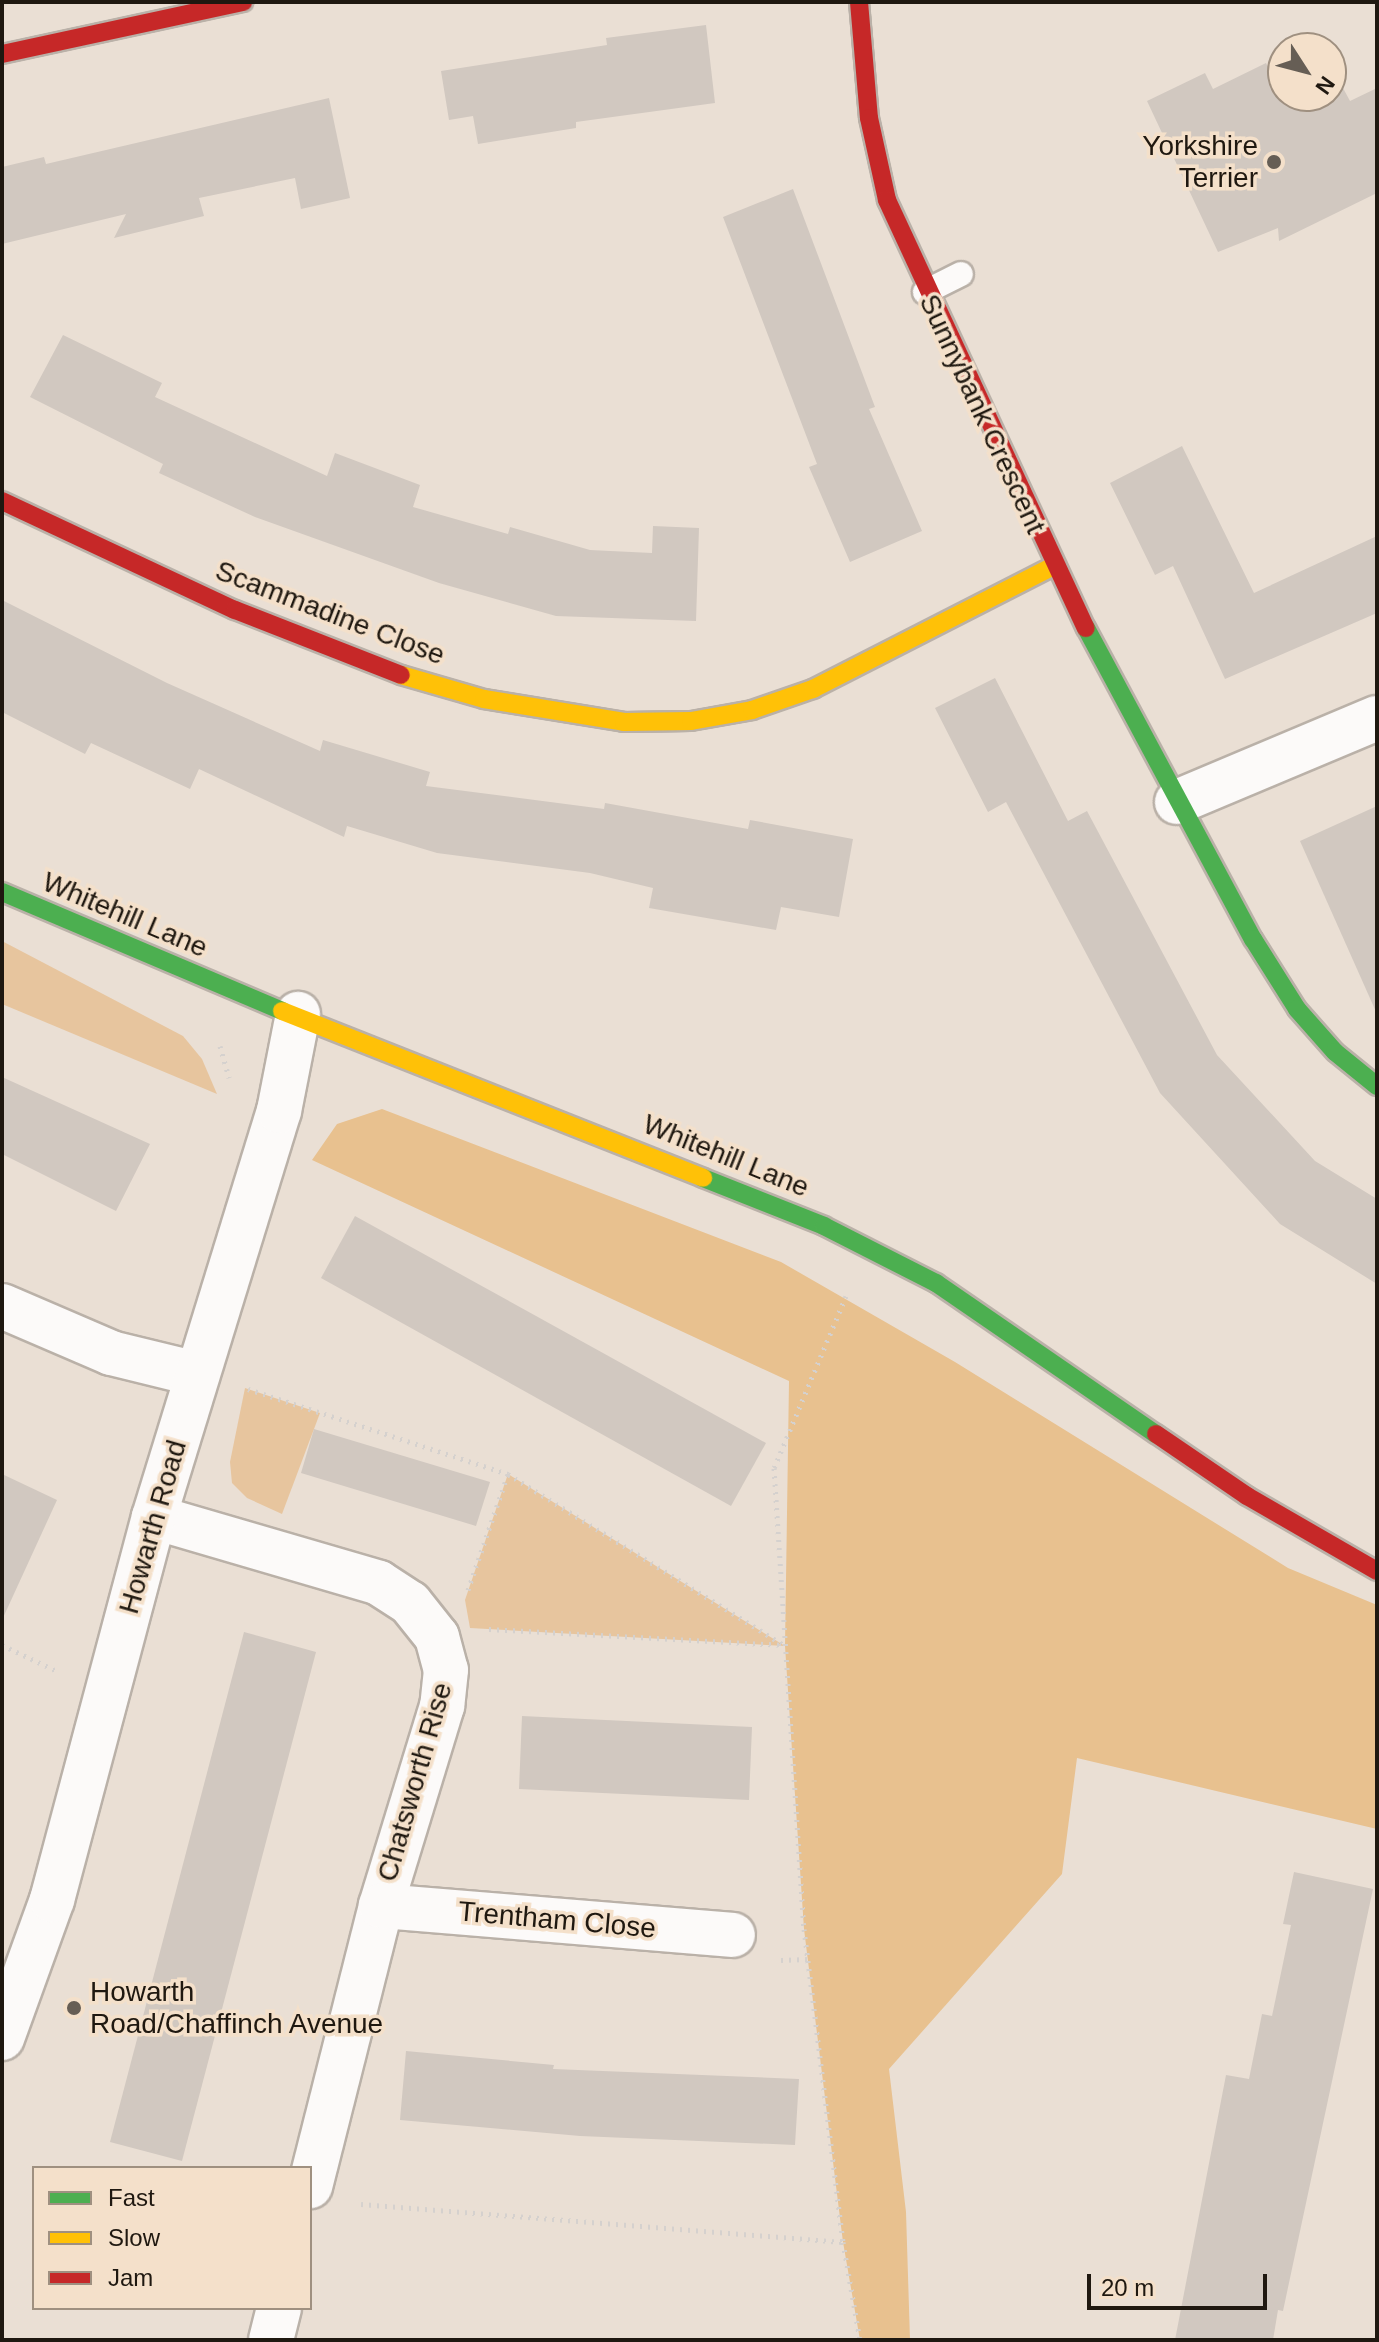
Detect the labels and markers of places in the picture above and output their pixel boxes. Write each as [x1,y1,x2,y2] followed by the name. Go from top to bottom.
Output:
[1142,129,1258,195] place label: Yorkshire Terrier
[1265,153,1283,171] marker: Yorkshire Terrier
[90,1975,385,2041] place label: Howarth Road/Chaffinch Avenue
[65,1999,83,2017] marker: Howarth Road/Chaffinch Avenue

